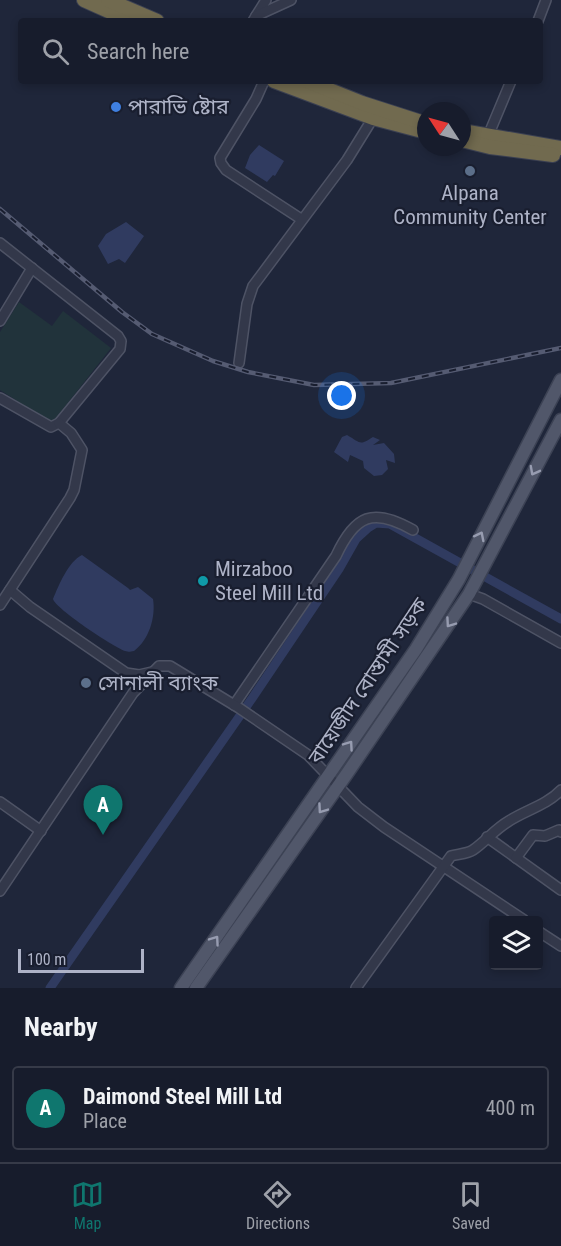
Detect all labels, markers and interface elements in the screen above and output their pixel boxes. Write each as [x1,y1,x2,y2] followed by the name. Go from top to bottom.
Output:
[18,18,543,84] search box
[39,35,72,68] icon: search
[87,39,189,64] text: Search here
[128,95,229,119] place label: পারাভি ষ্টোর
[109,100,123,114] marker: পারাভি ষ্টোর
[417,102,471,156] north arrow
[463,164,477,178] marker: Alpana Community Center
[393,181,547,229] place label: Alpana Community Center
[327,381,356,410] your location
[530,465,541,476] one-way arrow
[473,531,485,542] one-way arrow
[215,557,323,605] place label: Mirzaboo Steel Mill Ltd
[196,574,210,588] marker: Mirzaboo Steel Mill Ltd
[303,593,433,769] street label: বায়েজীদ বোস্তামী সড়ক
[446,616,457,627] one-way arrow
[98,671,219,695] place label: সোনালী ব্যাংক
[79,676,93,690] marker: সোনালী ব্যাংক
[342,741,353,752] one-way arrow
[84,786,122,835] pin: A
[318,802,329,813] one-way arrow
[489,916,543,970] map controls
[489,916,543,970] button: layers
[208,936,219,947] one-way arrow
[18,946,144,974] scale bar
[27,950,66,969] text: 100 m
[24,1012,98,1042] text: Nearby
[83,1084,282,1109] text: Daimond Steel Mill Ltd
[40,1096,51,1120] text: A
[486,1096,535,1120] text: 400 m
[83,1109,127,1133] text: Place
[71,1178,104,1233] tab: Map
[246,1178,310,1233] tab: Directions
[452,1178,490,1233] tab: Saved

